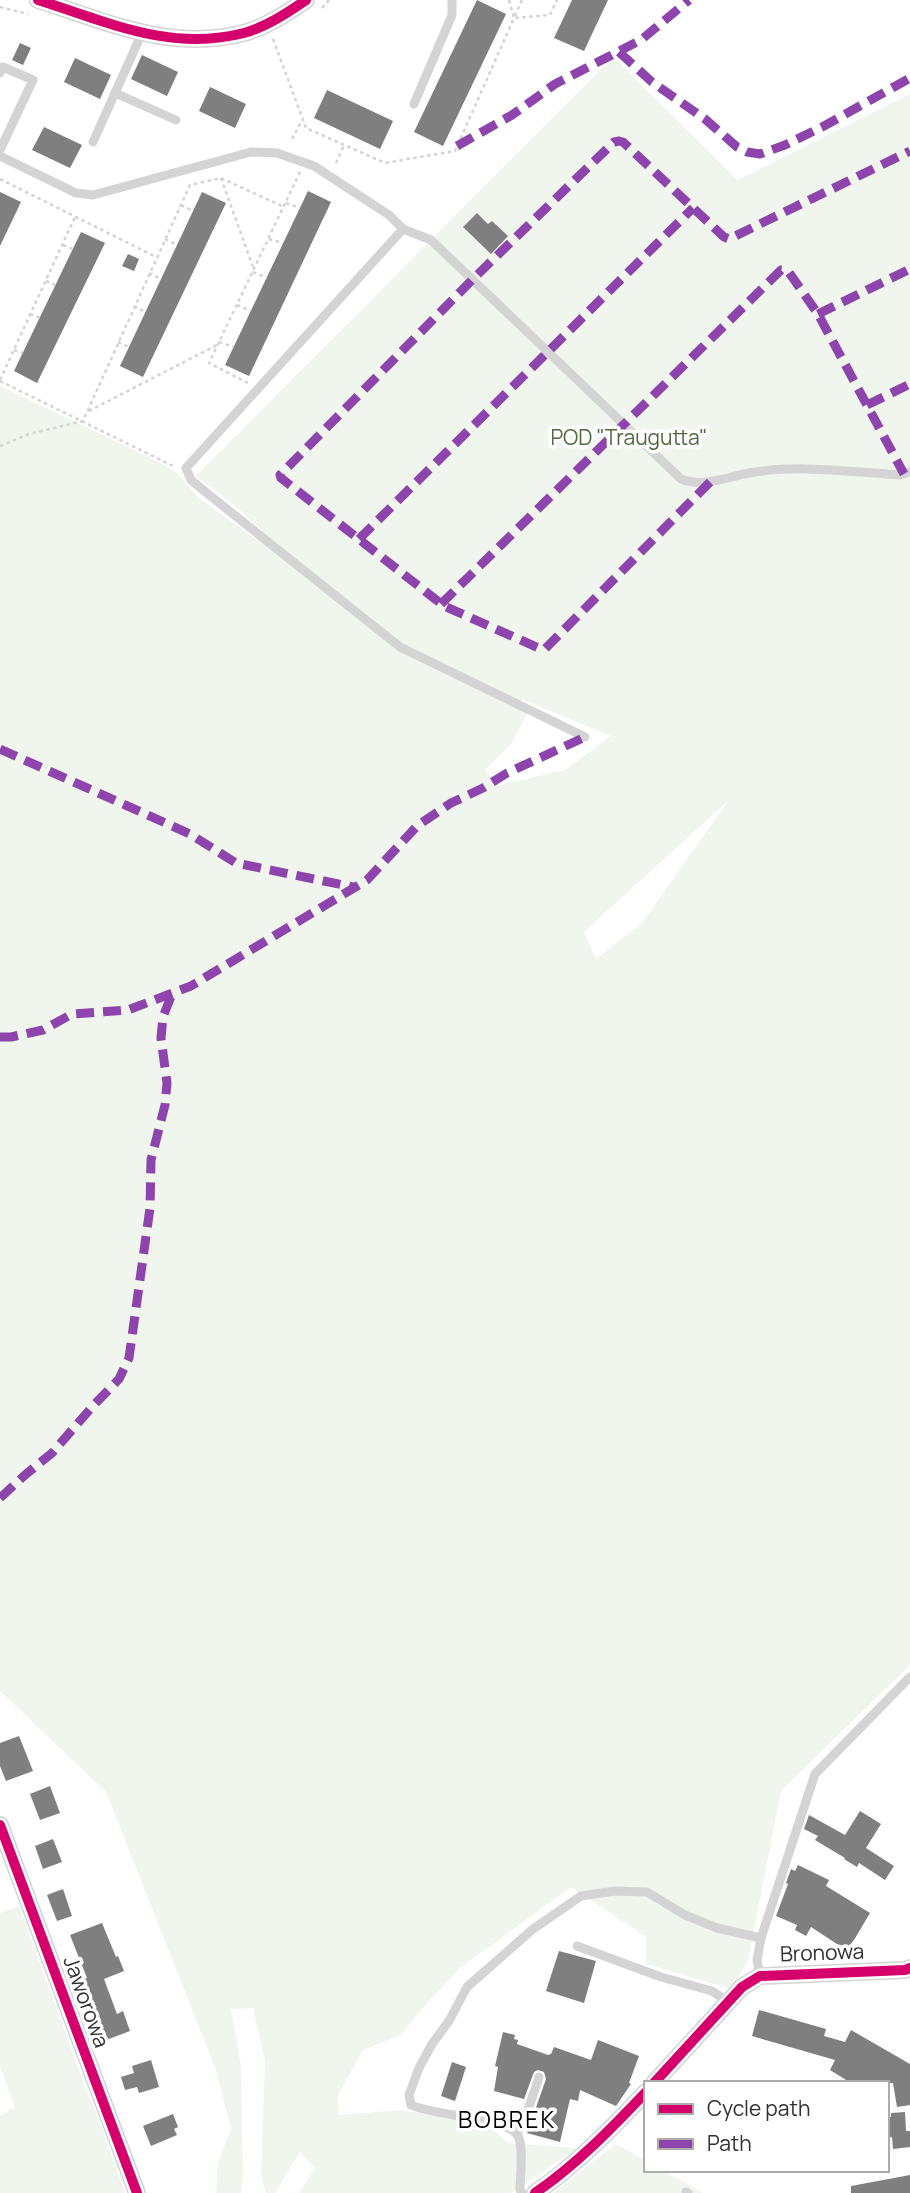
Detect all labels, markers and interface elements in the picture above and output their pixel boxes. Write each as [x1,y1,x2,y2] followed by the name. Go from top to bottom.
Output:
[550,423,708,451] park label: POD "Traugutta"
[779,1937,865,1967] street label: Bronowa
[57,1952,116,2051] street label: Jaworowa
[644,2081,889,2172] legend
[707,2094,810,2122] text: Cycle path
[458,2103,556,2135] district label: BOBREK
[707,2129,752,2157] text: Path

